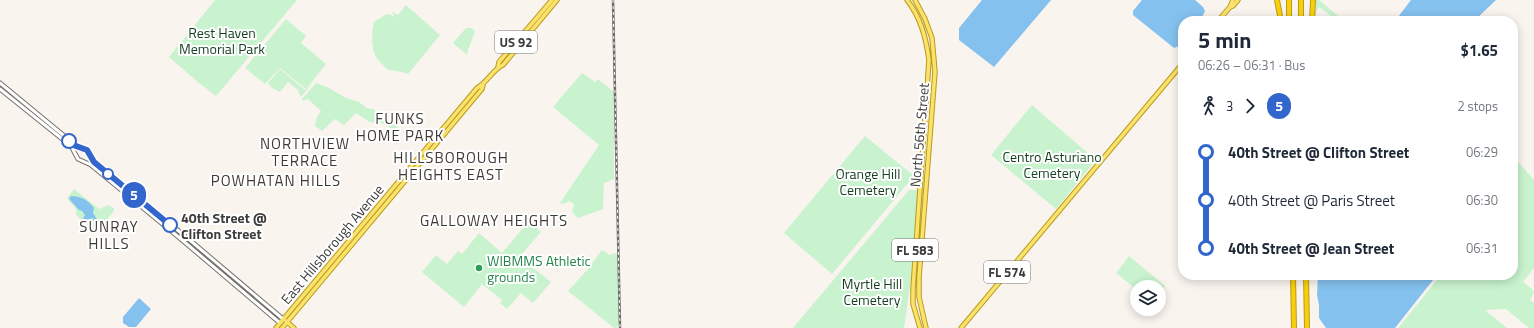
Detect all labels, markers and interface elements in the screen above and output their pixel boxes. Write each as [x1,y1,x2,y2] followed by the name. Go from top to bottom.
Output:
[179,22,265,59] park label: Rest Haven Memorial Park
[1198,23,1251,57] text: 5 min
[495,31,537,53] road number: US 92
[1461,39,1498,62] text: $1.65
[1198,55,1305,75] text: 06:26 – 06:31 · Bus
[904,82,934,188] street label: North 56th Street
[1198,95,1220,117] icon: walk
[1239,95,1261,117] icon: forward
[1275,95,1283,116] text: 5
[1226,96,1233,116] text: 3
[1457,96,1498,116] text: 2 stops
[356,107,444,147] district label: FUNKS HOME PARK
[260,132,350,172] district label: NORTHVIEW TERRACE
[61,133,77,149] unlabelled marker
[1228,141,1409,164] text: 40th Street @ Clifton Street
[1466,142,1498,162] text: 06:29
[393,146,509,186] district label: HILLSBOROUGH HEIGHTS EAST
[1002,146,1102,183] park label: Centro Asturiano Cemetery
[836,163,900,200] park label: Orange Hill Cemetery
[102,168,114,180] unlabelled marker
[211,169,341,192] district label: POWHATAN HILLS
[276,180,388,308] street label: East Hillsborough Avenue
[121,182,147,208] line badge: 5
[130,184,138,205] text: 5
[1228,189,1395,212] text: 40th Street @ Paris Street
[1466,190,1498,210] text: 06:30
[181,207,267,244] place label: 40th Street @ Clifton Street
[420,209,568,232] district label: GALLOWAY HEIGHTS
[79,215,139,255] district label: SUNRAY HILLS
[162,217,178,233] marker: 40th Street @ Clifton Street
[1228,237,1394,260] text: 40th Street @ Jean Street
[1466,238,1498,258] text: 06:31
[892,239,938,261] road number: FL 583
[487,250,591,287] place label: WIBMMS Athletic grounds
[984,261,1030,283] road number: FL 574
[474,263,484,273] marker: WIBMMS Athletic grounds
[842,273,902,310] park label: Myrtle Hill Cemetery
[1130,280,1166,316] map controls
[1130,280,1166,316] button: layers

